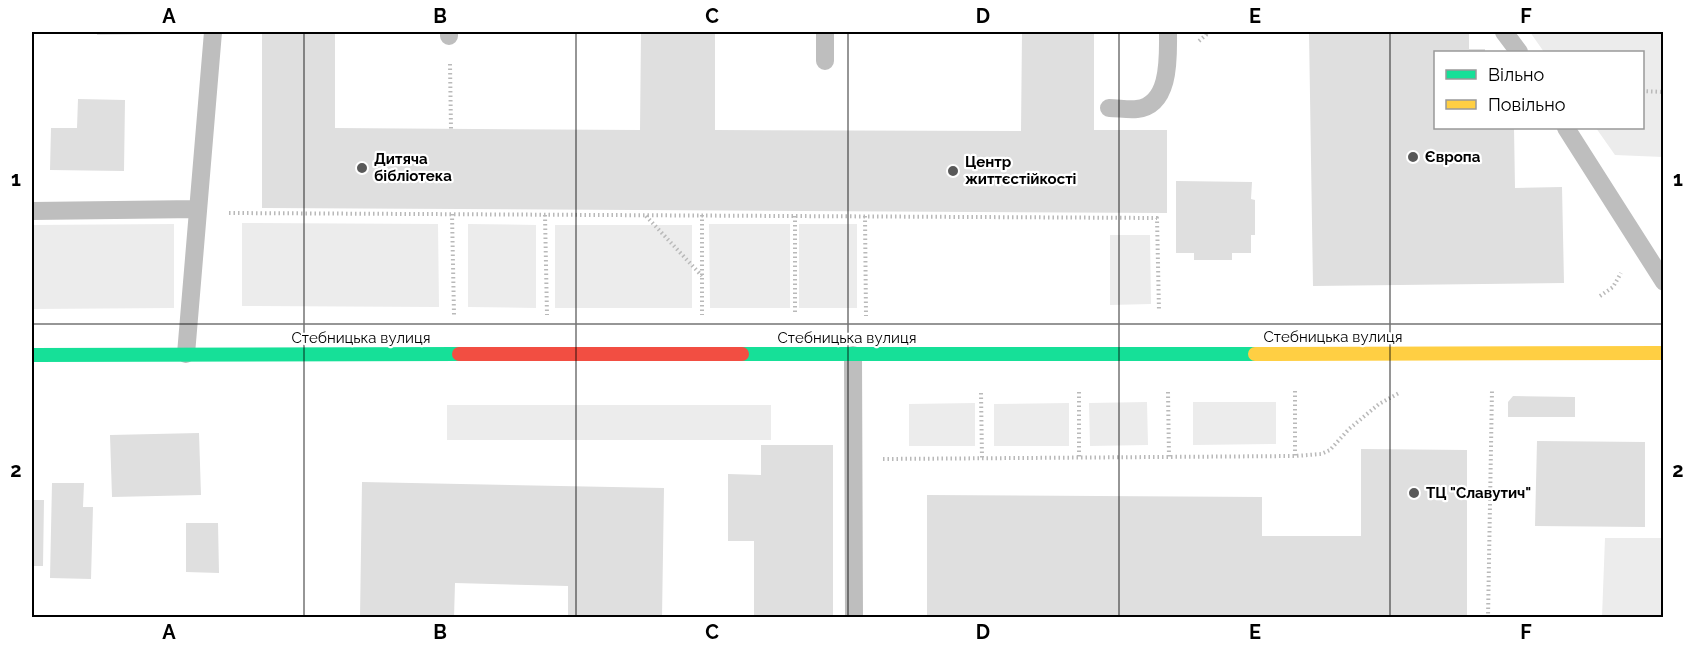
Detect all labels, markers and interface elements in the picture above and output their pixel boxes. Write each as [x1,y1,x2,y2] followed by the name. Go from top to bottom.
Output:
[162,4,176,28] text: A
[433,4,447,28] text: B
[705,4,719,28] text: C
[976,4,990,28] text: D
[1249,4,1261,28] text: E
[1520,4,1532,28] text: F
[1434,51,1644,129] legend
[1488,64,1544,85] text: Вільно
[1488,94,1566,115] text: Повільно
[1425,148,1481,166] place label: Європа
[374,150,452,185] place label: Дитяча бібліотека
[1406,150,1420,164] marker: Європа
[965,153,1076,188] place label: Центр життєстійкості
[355,161,369,175] marker: Дитяча бібліотека
[946,164,960,178] marker: Центр життєстійкості
[11,167,21,191] text: 1
[1673,167,1683,191] text: 1
[1264,328,1402,346] street label: Стебницька вулиця
[292,329,430,347] street label: Стебницька вулиця
[778,329,916,347] street label: Стебницька вулиця
[10,458,22,482] text: 2
[1672,458,1684,482] text: 2
[1426,484,1531,502] place label: ТЦ "Славутич"
[1407,486,1421,500] marker: ТЦ "Славутич"
[162,620,176,644] text: A
[433,620,447,644] text: B
[705,620,719,644] text: C
[976,620,990,644] text: D
[1249,620,1261,644] text: E
[1520,620,1532,644] text: F

